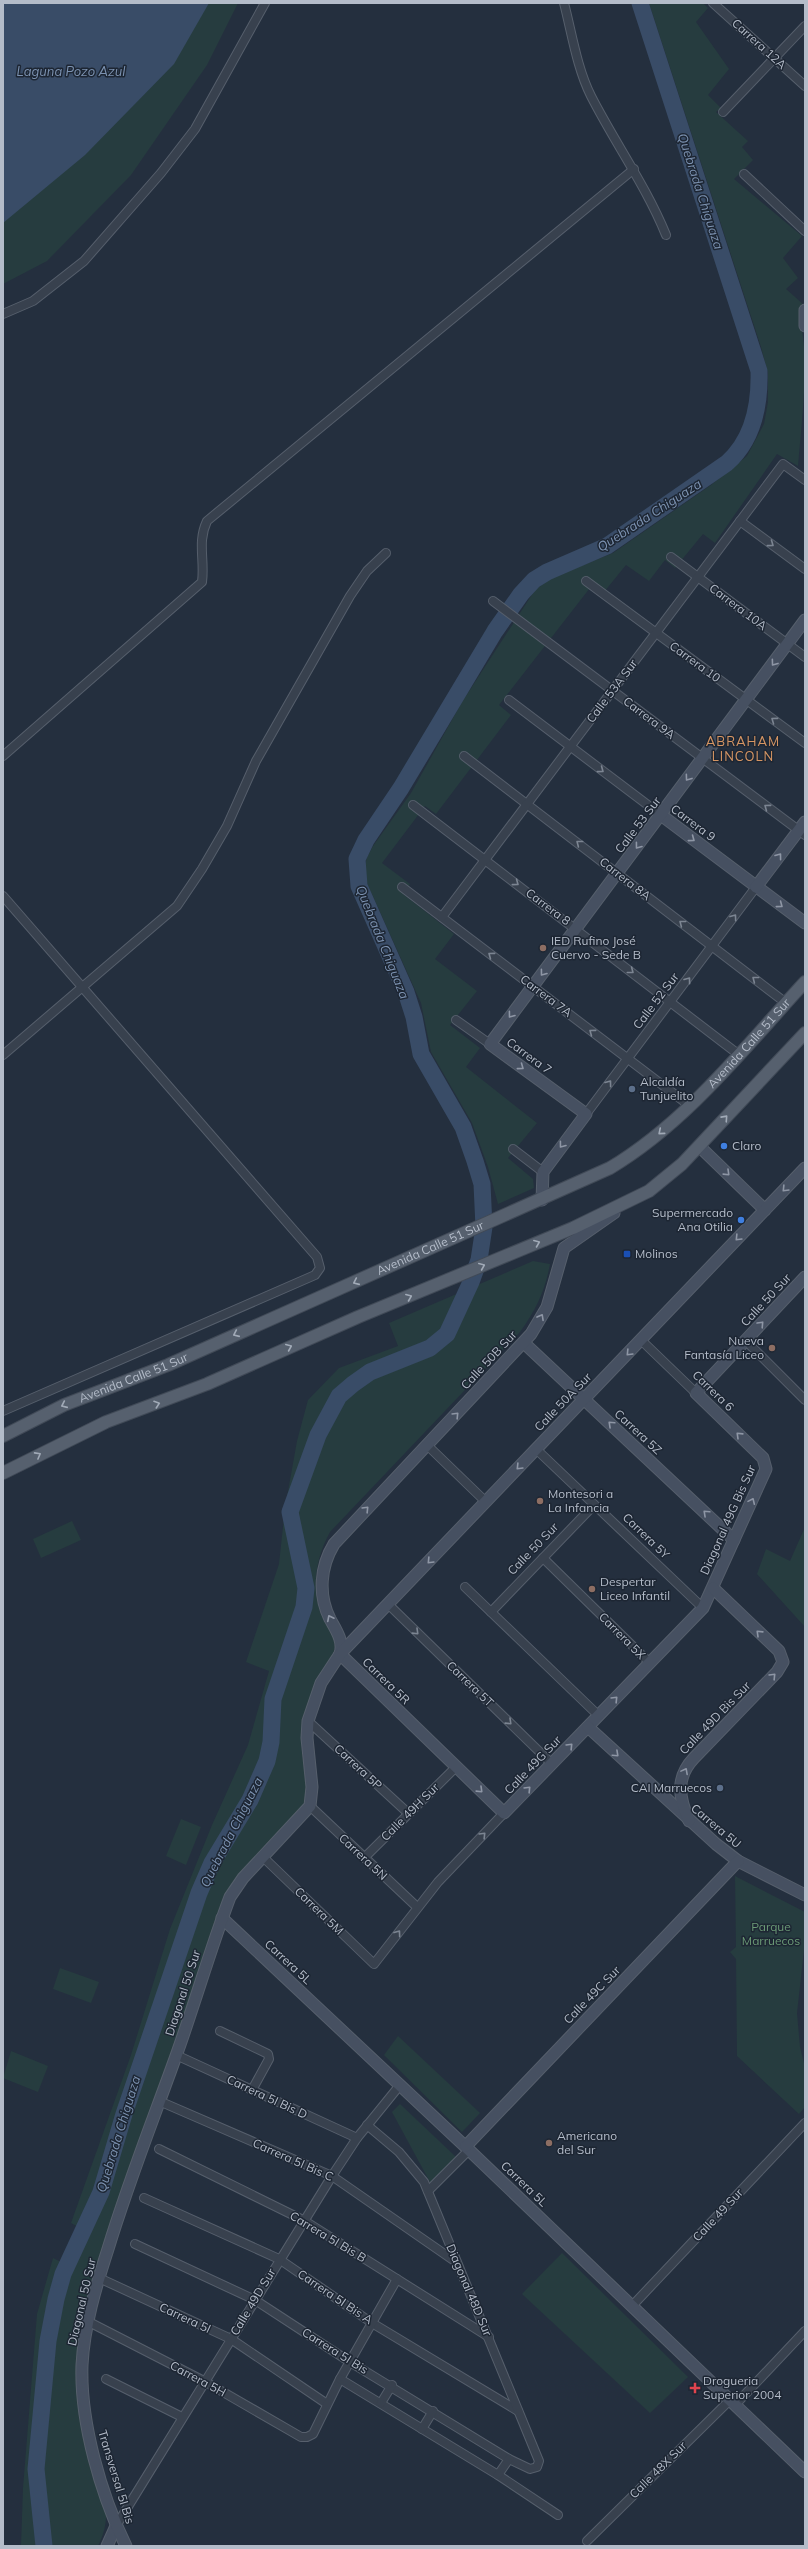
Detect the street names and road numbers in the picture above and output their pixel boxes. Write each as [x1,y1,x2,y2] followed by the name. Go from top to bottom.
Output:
[729,15,790,72] street label: Carrera 12A
[707,580,770,633] street label: Carrera 10A
[667,638,724,685] street label: Carrera 10
[583,655,641,725] street label: Calle 53A Sur
[620,693,678,742] street label: Carrera 9A
[611,793,664,856] street label: Calle 53 Sur
[668,801,719,844] street label: Carrera 9
[597,854,654,903] street label: Carrera 8A
[523,885,574,928] street label: Carrera 8
[629,969,682,1032] street label: Calle 52 Sur
[517,971,575,1020] street label: Carrera 7A
[704,995,794,1091] street label: Avenida Calle 51 Sur
[504,1034,555,1077] street label: Carrera 7
[374,1217,487,1278] street label: Avenida Calle 51 Sur
[737,1270,794,1329] street label: Calle 50 Sur
[458,1327,520,1392] street label: Calle 50B Sur
[77,1349,191,1406] street label: Avenida Calle 51 Sur
[689,1367,737,1414] street label: Carrera 6
[531,1369,595,1434] street label: Calle 50A Sur
[612,1406,665,1457] street label: Carrera 5Z
[697,1462,759,1577] street label: Diagonal 49G Bis Sur
[620,1510,673,1562] street label: Carrera 5Y
[504,1519,562,1578] street label: Calle 50 Sur
[596,1609,649,1662] street label: Carrera 5X
[359,1654,413,1707] street label: Carrera 5R
[444,1658,497,1710] street label: Carrera 5T
[676,1677,754,1757] street label: Calle 49D Bis Sur
[501,1732,565,1797] street label: Calle 49G Sur
[331,1741,386,1793] street label: Carrera 5P
[377,1779,442,1844] street label: Calle 49H Sur
[688,1800,744,1851] street label: Carrera 5U
[336,1830,391,1883] street label: Carrera 5N
[292,1884,347,1938] street label: Carrera 5M
[262,1936,315,1987] street label: Carrera 5L
[162,1947,204,2038] street label: Diagonal 50 Sur
[560,1962,624,2027] street label: Calle 49C Sur
[224,2071,310,2122] street label: Carrera 5I Bis D
[251,2135,336,2184] street label: Carrera 5I Bis C
[498,2158,551,2210] street label: Carrera 5L
[689,2185,746,2244] street label: Calle 49 Sur
[287,2208,369,2265] street label: Carrera 5I Bis B
[443,2241,496,2339] street label: Diagonal 48D Sur
[64,2256,99,2347] street label: Diagonal 50 Sur
[227,2265,279,2338] street label: Calle 49D Sur
[295,2266,376,2327] street label: Carrera 5I Bis A
[157,2299,213,2336] street label: Carrera 5I
[299,2324,371,2377] street label: Carrera 5I Bis
[168,2358,229,2400] street label: Carrera 5H
[95,2428,138,2526] street label: Transversal 5I Bis
[626,2437,690,2501] street label: Calle 48X Sur

